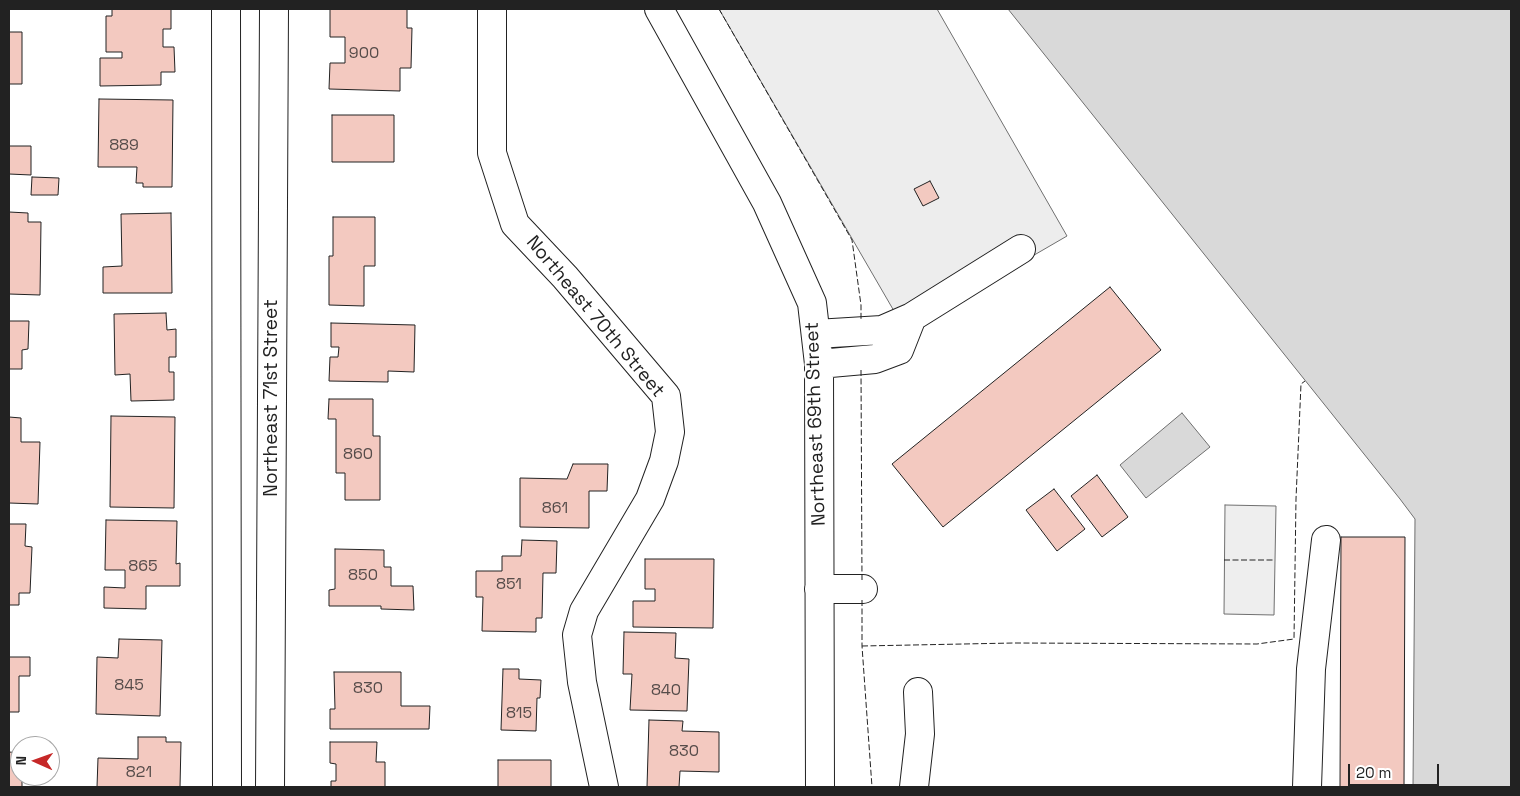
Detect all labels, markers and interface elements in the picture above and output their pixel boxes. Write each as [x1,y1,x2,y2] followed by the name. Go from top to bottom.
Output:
[349,44,379,64] house number: 900
[109,136,139,156] house number: 889
[521,232,669,402] street label: Northeast 70th Street
[261,299,283,497] street label: Northeast 71st Street
[801,322,831,526] street label: Northeast 69th Street
[343,445,373,465] house number: 860
[542,499,568,519] house number: 861
[128,557,158,577] house number: 865
[348,566,378,586] house number: 850
[496,575,522,595] house number: 851
[114,676,144,696] house number: 845
[353,679,383,699] house number: 830
[651,681,681,701] house number: 840
[506,704,532,724] house number: 815
[10,736,60,786] north arrow
[669,742,699,762] house number: 830
[1350,754,1441,786] scale bar
[12,756,30,766] text: N
[126,763,152,783] house number: 821
[1356,763,1391,782] text: 20 m

